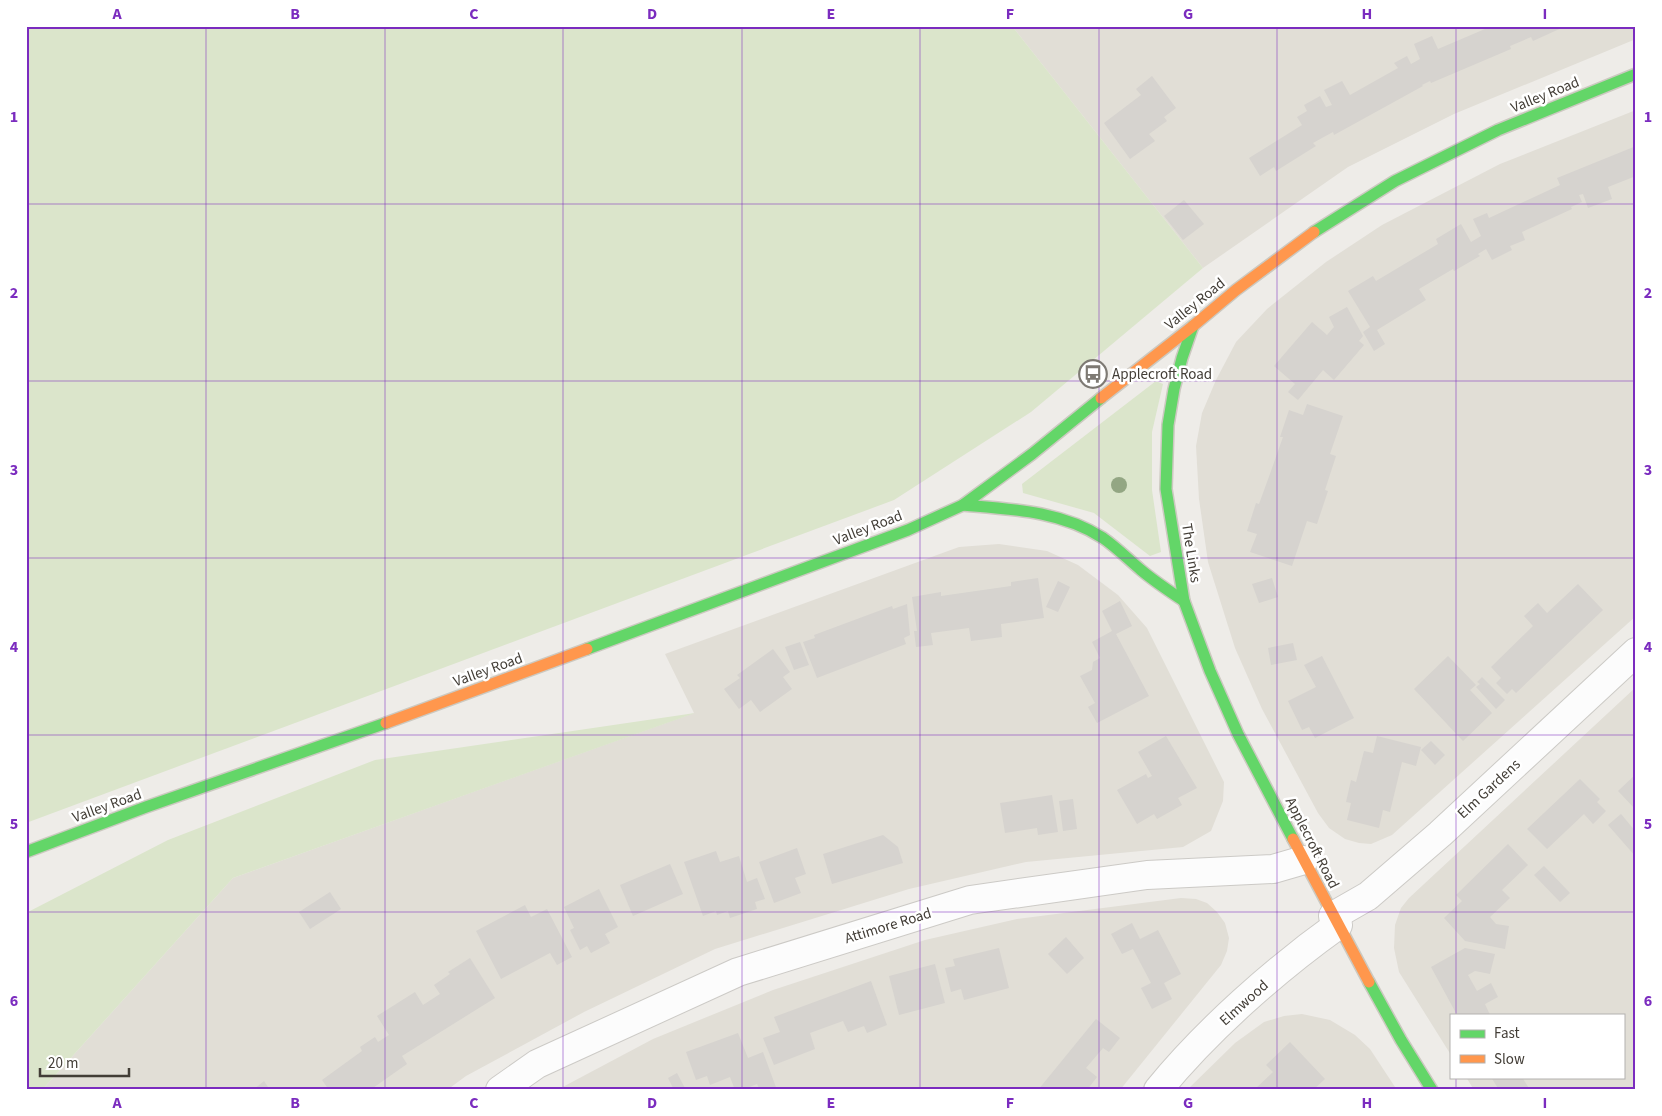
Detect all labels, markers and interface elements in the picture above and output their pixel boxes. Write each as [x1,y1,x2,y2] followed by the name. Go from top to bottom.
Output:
[111,3,122,25] text: A
[290,3,300,25] text: B
[469,3,479,25] text: C
[647,3,657,25] text: D
[827,3,835,25] text: E
[1006,3,1014,25] text: F
[1183,3,1193,25] text: G
[1362,3,1372,25] text: H
[1543,3,1547,25] text: I
[1508,72,1582,118] street label: Valley Road
[10,106,18,128] text: 1
[1644,106,1652,128] text: 1
[1160,273,1230,335] street label: Valley Road
[10,282,18,304] text: 2
[1644,282,1652,304] text: 2
[1078,359,1108,389] bus stop icon: Applecroft Road
[1112,364,1212,385] place label: Applecroft Road
[10,459,18,481] text: 3
[1644,459,1652,481] text: 3
[830,505,906,551] street label: Valley Road
[1176,522,1206,584] street label: The Links
[10,636,19,658] text: 4
[1644,636,1653,658] text: 4
[450,648,526,692] street label: Valley Road
[1453,754,1525,824] street label: Elm Gardens
[69,784,145,828] street label: Valley Road
[1280,794,1344,892] street label: Applecroft Road
[10,813,18,835] text: 5
[1644,813,1652,835] text: 5
[842,903,934,949] street label: Attimore Road
[1215,975,1273,1031] street label: Elmwood
[10,990,18,1012] text: 6
[1644,990,1652,1012] text: 6
[1450,1014,1624,1078] legend
[1494,1023,1520,1044] text: Fast
[40,1046,129,1078] scale bar
[1494,1049,1525,1070] text: Slow
[48,1053,78,1074] text: 20 m
[111,1092,122,1114] text: A
[290,1092,300,1114] text: B
[469,1092,479,1114] text: C
[647,1092,657,1114] text: D
[827,1092,835,1114] text: E
[1006,1092,1014,1114] text: F
[1183,1092,1193,1114] text: G
[1362,1092,1372,1114] text: H
[1543,1092,1547,1114] text: I

